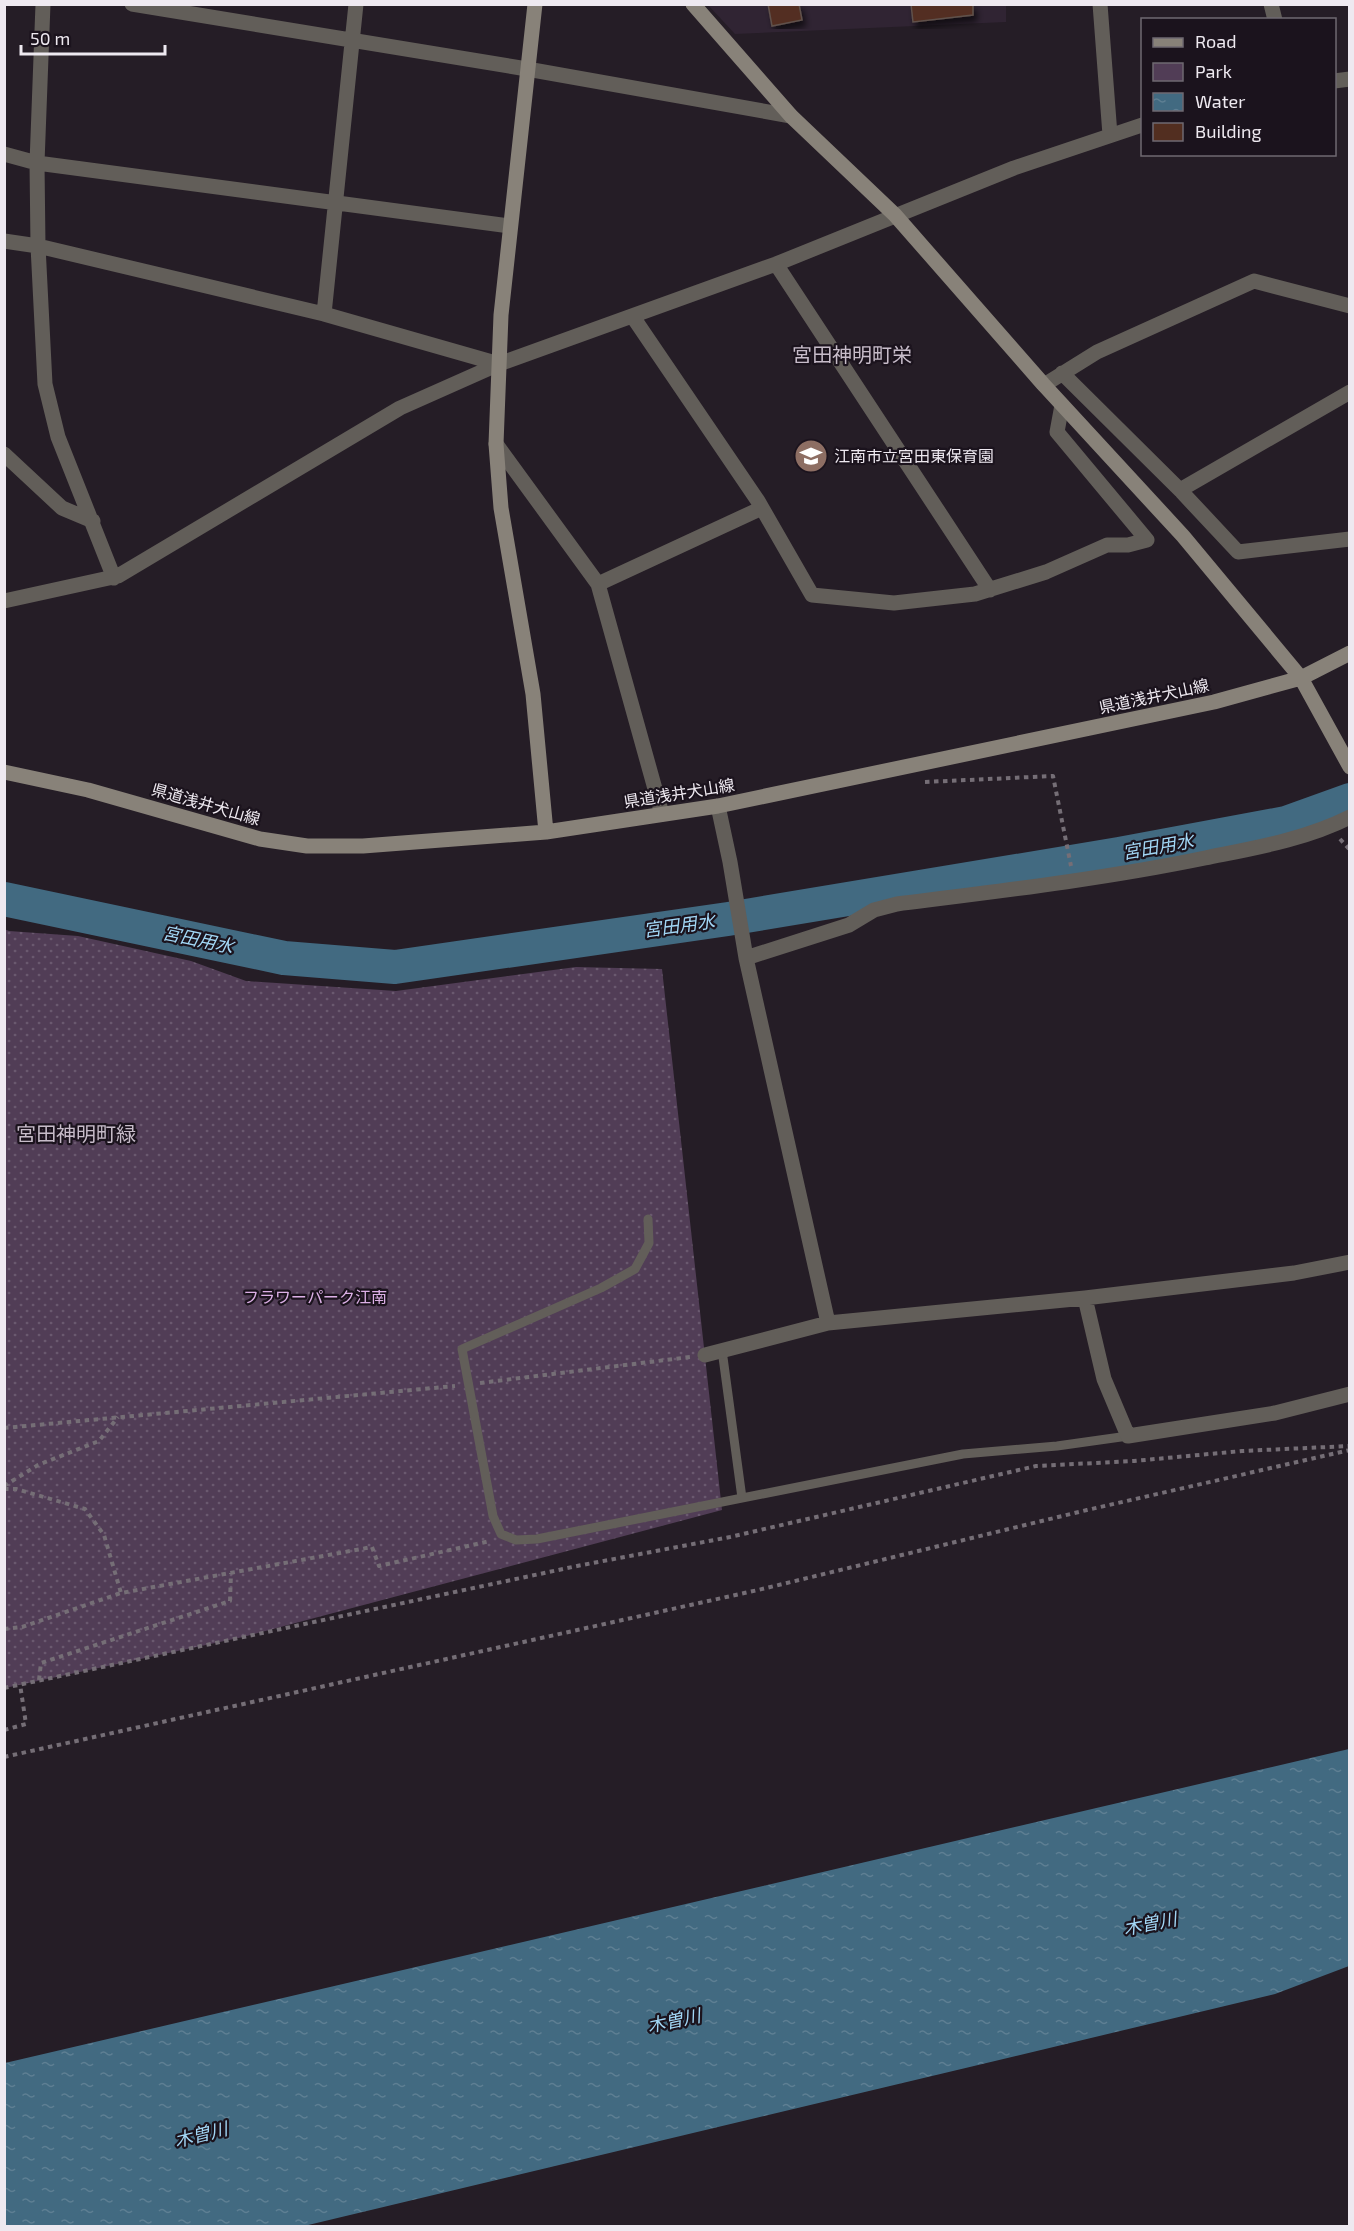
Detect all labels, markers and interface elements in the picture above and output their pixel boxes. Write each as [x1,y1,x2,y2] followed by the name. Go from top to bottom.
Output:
[21,18,165,56] scale bar
[1141,18,1336,156] legend
[30,27,70,49] text: 50 m
[1195,30,1236,52] text: Road
[1195,60,1232,82] text: Park
[1195,90,1245,112] text: Water
[1195,120,1262,142] text: Building
[792,342,912,366] district label: 宮田神明町栄
[793,438,829,474] school or university icon: 江南市立宮田東保育園
[834,446,994,465] place label: 江南市立宮田東保育園
[1097,675,1211,716] street label: 県道浅井犬山線
[622,774,736,811] street label: 県道浅井犬山線
[150,779,263,828] street label: 県道浅井犬山線
[1120,829,1197,863] water label: 宮田用水
[642,909,718,941] water label: 宮田用水
[161,921,238,958] water label: 宮田用水
[16,1121,136,1145] district label: 宮田神明町緑
[243,1287,387,1306] park label: フラワーパーク江南
[1121,1907,1180,1939] water label: 木曽川
[645,2003,704,2036] water label: 木曽川
[172,2116,232,2151] water label: 木曽川

